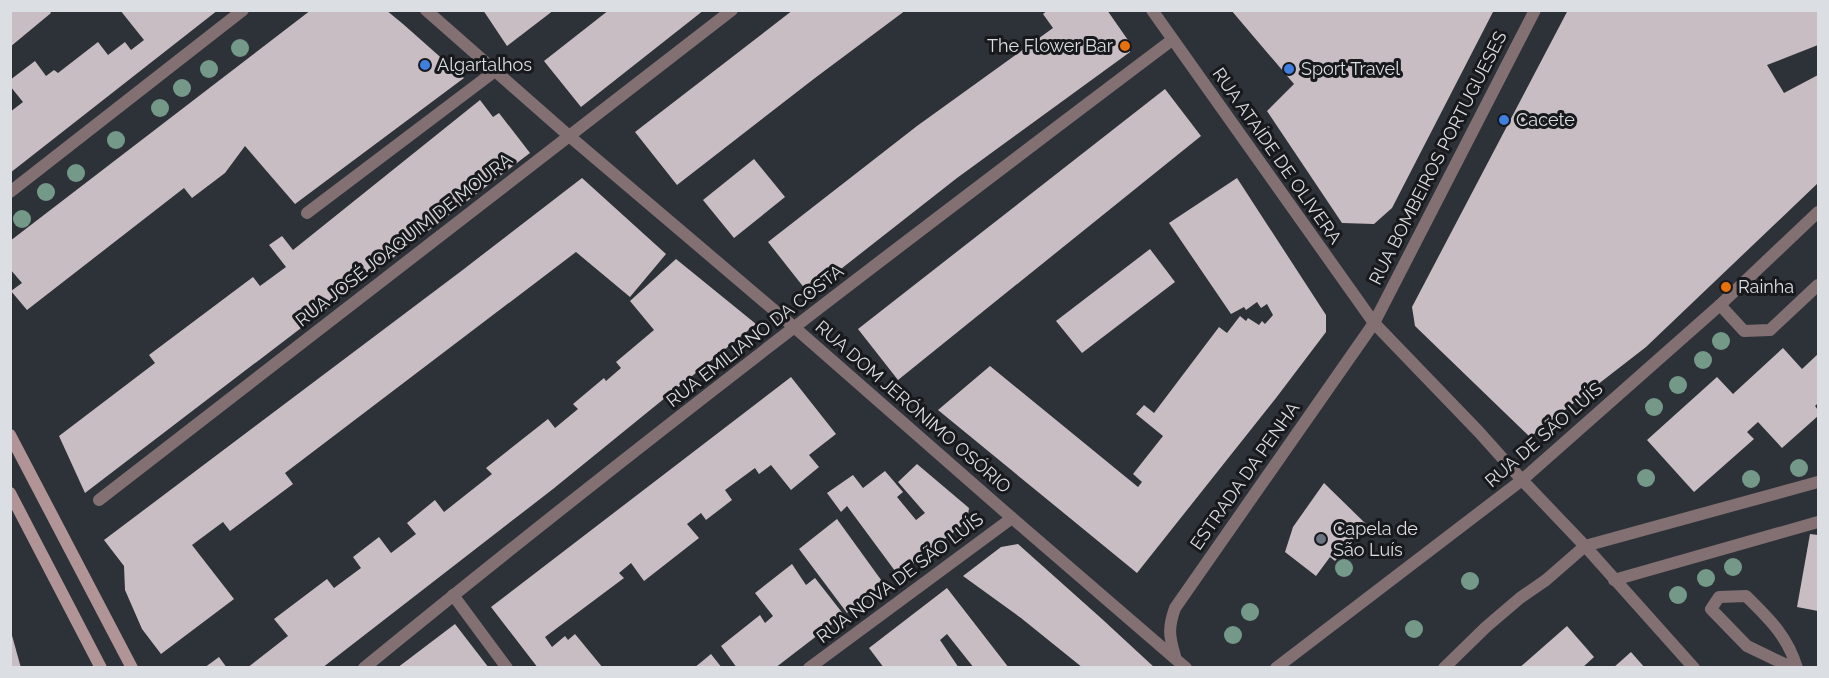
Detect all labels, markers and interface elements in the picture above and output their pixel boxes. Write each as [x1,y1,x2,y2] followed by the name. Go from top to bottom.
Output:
[1364,28,1511,288] street label: RUA BOMBEIROS PORTUGUESES
[987,35,1114,56] place label: The Flower Bar
[1118,39,1132,53] marker: The Flower Bar
[437,54,532,75] place label: Algartalhos
[418,58,432,72] marker: Algartalhos
[1301,58,1400,79] place label: Sport Travel
[1282,62,1296,76] marker: Sport Travel
[1209,63,1347,248] street label: RUA ATAÍDE DE OLIVERA
[1516,109,1575,130] place label: Cacete
[1497,113,1511,127] marker: Cacete
[291,148,516,331] street label: RUA JOSÉ JOAQUIM DE MOURA
[662,260,847,411] street label: RUA EMILIANO DA COSTA
[1738,276,1794,297] place label: Rainha
[1719,280,1733,294] marker: Rainha
[811,315,1016,497] street label: RUA DOM JERÓNIMO OSÓRIO
[1480,377,1607,491] street label: RUA DE SÃO LUÍS
[1186,398,1303,554] street label: ESTRADA DA PENHA
[812,507,987,647] street label: RUA NOVA DE SÃO LUÍS
[1333,518,1418,560] place label: Capela de São Luís
[1314,532,1328,546] marker: Capela de São Luís

